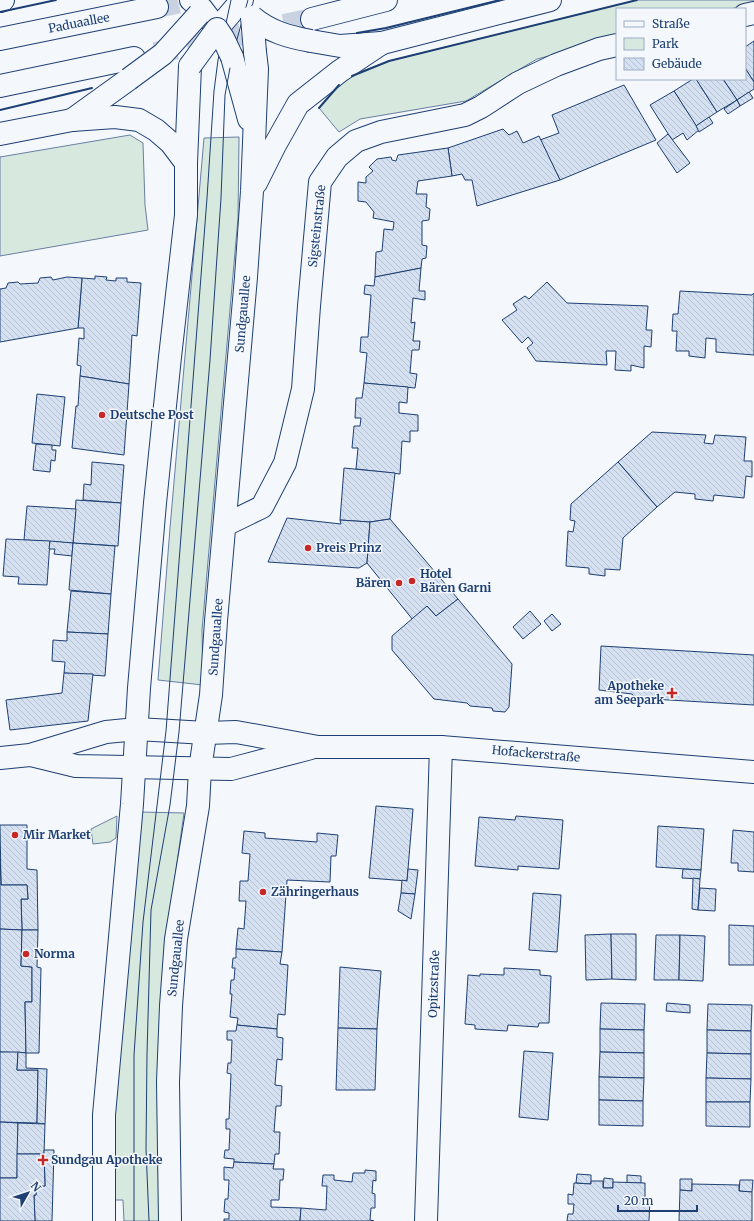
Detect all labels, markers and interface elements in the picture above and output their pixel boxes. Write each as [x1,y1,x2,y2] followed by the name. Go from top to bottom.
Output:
[616,8,746,80] legend
[47,9,111,36] street label: Paduaallee
[652,16,690,31] text: Straße
[652,36,679,51] text: Park
[652,56,702,71] text: Gebäude
[305,184,328,268] street label: Sigsteinstraße
[232,275,253,353] street label: Sundgauallee
[110,407,194,422] place label: Deutsche Post
[97,410,107,420] marker: Deutsche Post
[316,540,382,555] place label: Preis Prinz
[303,543,313,553] marker: Preis Prinz
[420,566,491,595] place label: Hotel Bären Garni
[356,575,391,590] place label: Bären
[407,576,417,586] marker: Hotel Bären Garni
[394,578,404,588] marker: Bären
[205,598,226,676] street label: Sundgauallee
[594,678,664,707] place label: Apotheke am Seepark
[667,688,677,698] marker: Apotheke am Seepark
[491,742,581,765] street label: Hofackerstraße
[23,827,91,842] place label: Mir Market
[10,830,20,840] marker: Mir Market
[271,884,359,899] place label: Zähringerhaus
[258,887,268,897] marker: Zähringerhaus
[164,919,187,997] street label: Sundgauallee
[34,946,75,961] place label: Norma
[21,949,31,959] marker: Norma
[425,950,442,1018] street label: Opitzstraße
[51,1152,163,1167] place label: Sundgau Apotheke
[38,1155,48,1165] marker: Sundgau Apotheke
[8,1173,48,1213] north arrow
[28,1179,44,1195] text: N
[618,1187,697,1213] scale bar
[624,1193,653,1208] text: 20 m

